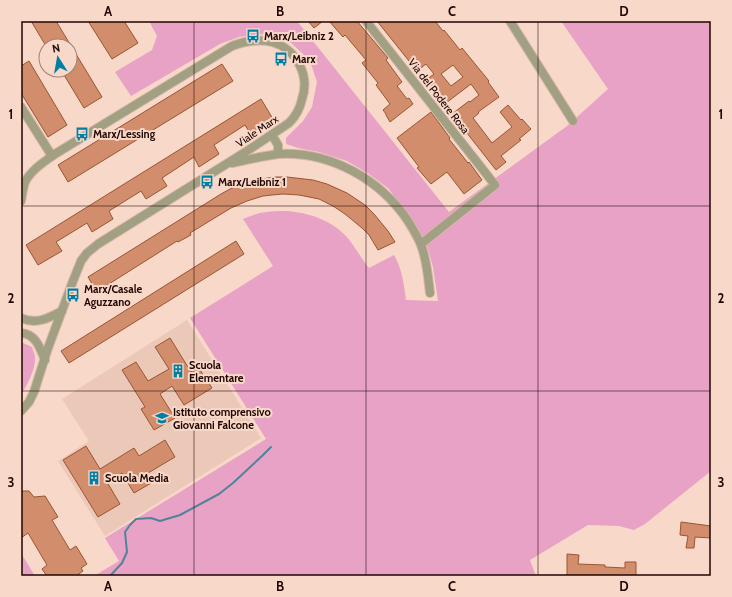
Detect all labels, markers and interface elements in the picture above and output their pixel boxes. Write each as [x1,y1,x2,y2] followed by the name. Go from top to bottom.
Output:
[104,3,113,19] text: A
[276,3,284,19] text: B
[448,3,456,19] text: C
[619,3,629,19] text: D
[245,28,261,44] bus stop icon: Marx/Leibniz 2
[264,29,334,43] place label: Marx/Leibniz 2
[38,38,78,78] north arrow
[51,41,61,56] text: N
[273,51,289,67] bus stop icon: Marx
[292,52,316,66] place label: Marx
[405,56,473,137] street label: Via del Podere Rosa
[9,106,13,122] text: 1
[719,106,723,122] text: 1
[233,111,282,150] street label: Viale Marx
[74,126,90,142] bus stop icon: Marx/Lessing
[93,127,156,141] place label: Marx/Lessing
[199,174,215,190] bus stop icon: Marx/Leibniz 1
[218,175,286,189] place label: Marx/Leibniz 1
[84,282,143,309] place label: Marx/Casale Aguzzano
[65,287,81,303] bus stop icon: Marx/Casale Aguzzano
[8,290,15,306] text: 2
[718,290,725,306] text: 2
[189,358,244,385] place label: Scuola Elementare
[170,363,186,379] building icon: Scuola Elementare
[173,405,271,432] place label: Istituto comprensivo Giovanni Falcone
[154,410,170,426] school or university icon: Istituto comprensivo Giovanni Falcone
[86,470,102,486] building icon: Scuola Media
[105,471,169,485] place label: Scuola Media
[7,474,15,490] text: 3
[717,474,725,490] text: 3
[104,578,113,594] text: A
[276,578,284,594] text: B
[448,578,456,594] text: C
[619,578,629,594] text: D

